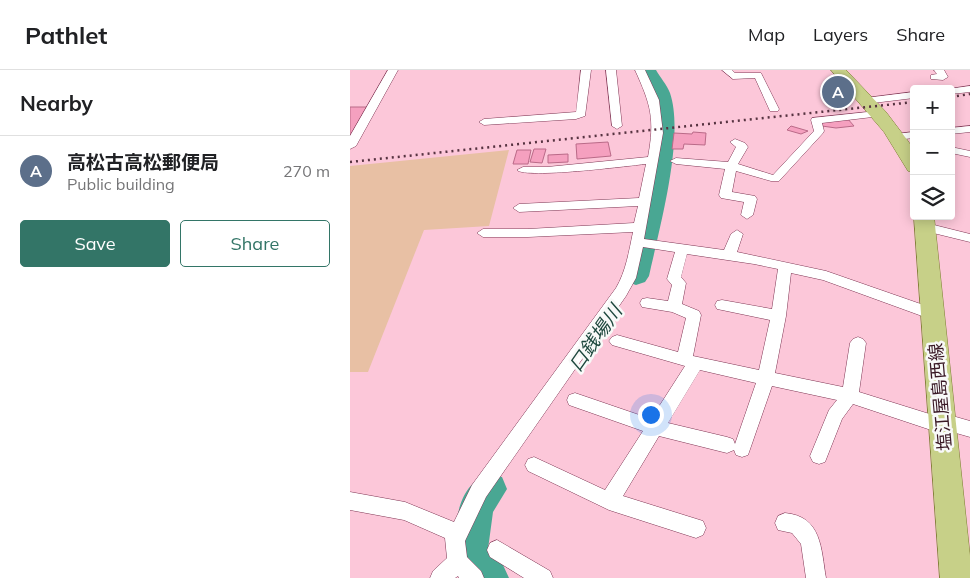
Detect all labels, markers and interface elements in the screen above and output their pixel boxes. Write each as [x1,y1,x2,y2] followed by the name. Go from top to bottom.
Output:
[25,20,107,50] text: Pathlet
[748,23,785,46] text: Map
[813,23,868,46] text: Layers
[896,23,945,46] text: Share
[822,73,854,111] pin: A
[910,85,955,220] map controls
[910,85,955,130] button: +
[20,90,93,116] text: Nearby
[910,130,955,175] button: −
[67,150,219,174] text: 高松古高松郵便局
[30,161,42,181] text: A
[283,161,330,181] text: 270 m
[67,174,175,194] text: Public building
[910,175,955,220] button: layers
[20,220,170,267] button: Save
[180,220,330,267] button: Share
[563,298,628,376] water label: 口銭場川
[924,342,956,452] street label: 塩江屋島西線
[638,402,664,428] your location

